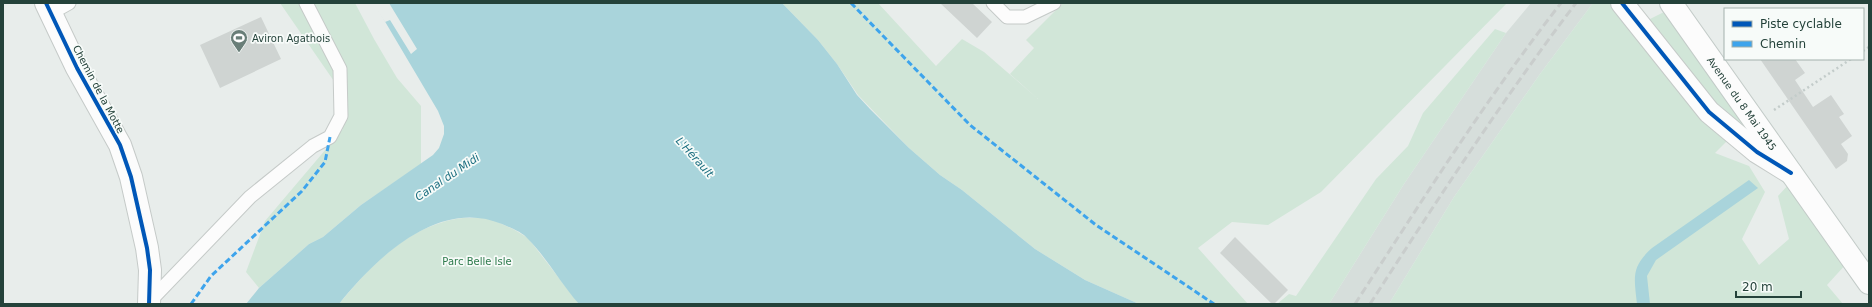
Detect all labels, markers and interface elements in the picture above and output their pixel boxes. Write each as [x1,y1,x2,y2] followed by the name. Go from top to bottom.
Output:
[1724,8,1864,60] legend
[1760,17,1842,31] text: Piste cyclable
[229,28,249,53] sports icon: Aviron Agathois
[252,33,330,44] place label: Aviron Agathois
[1760,37,1806,51] text: Chemin
[71,43,126,135] street label: Chemin de la Motte
[1705,55,1778,153] street label: Avenue du 8 Mai 1945
[673,134,717,181] water label: L'Hérault
[413,151,482,204] water label: Canal du Midi
[442,256,512,267] park label: Parc Belle Isle
[1736,273,1801,299] scale bar
[1742,280,1773,294] text: 20 m

